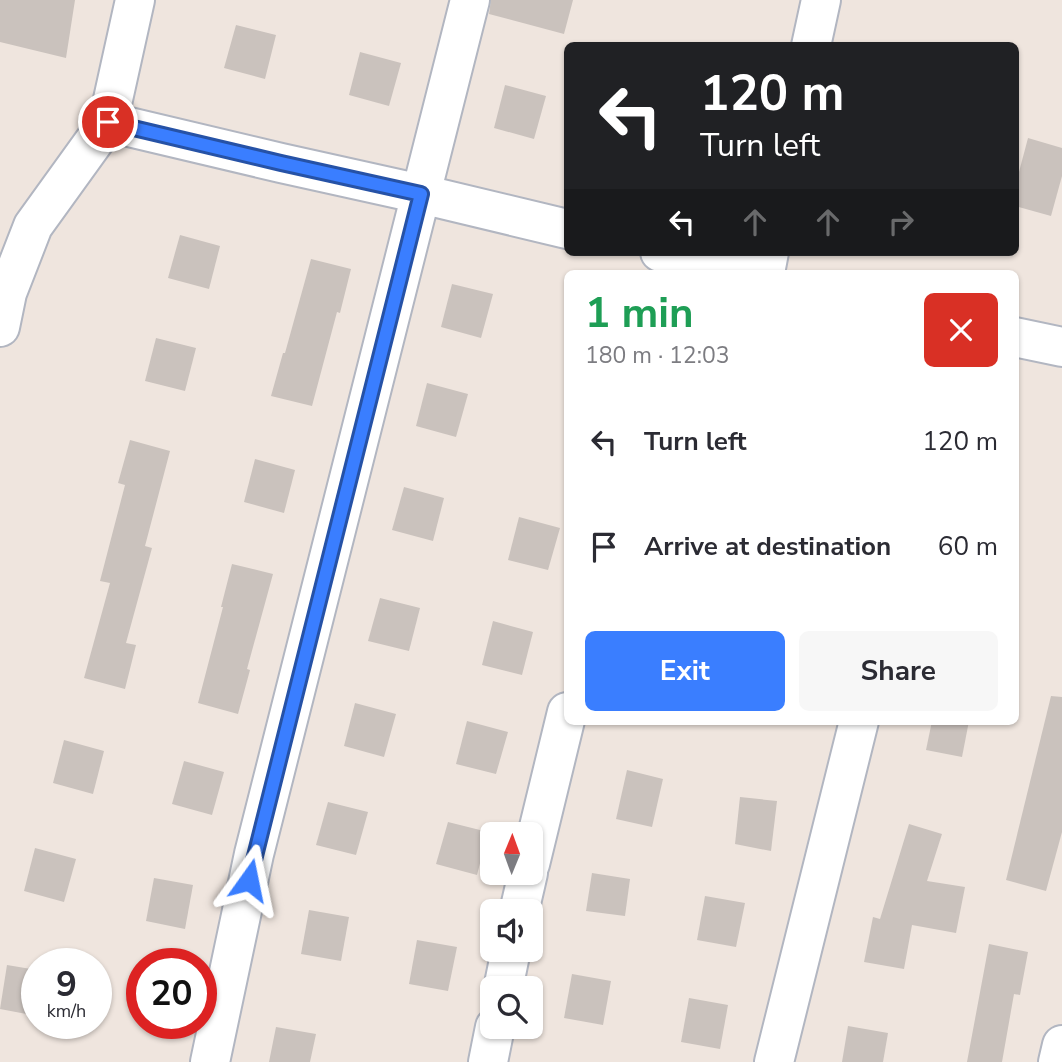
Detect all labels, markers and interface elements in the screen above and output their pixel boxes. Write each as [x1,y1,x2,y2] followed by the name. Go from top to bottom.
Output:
[700,60,844,127] text: 120 m
[585,70,676,161] icon: left
[78,92,138,152] pin
[89,103,127,141] icon: arrive
[700,124,820,167] text: Turn left
[663,203,701,241] icon: left
[736,203,774,241] icon: ahead
[809,203,847,241] icon: ahead
[882,203,920,241] icon: right
[585,285,694,342] text: 1 min
[924,293,998,367] button: close
[585,340,730,371] text: 180 m · 12:03
[585,423,623,461] icon: left
[644,424,747,459] text: Turn left
[922,424,998,459] text: 120 m
[585,528,623,566] icon: arrive
[644,529,891,564] text: Arrive at destination
[938,529,998,564] text: 60 m
[585,631,785,711] button: Exit
[799,631,998,711] button: Share
[480,822,542,886] north arrow
[480,822,543,1039] map controls
[212,843,286,917] position arrow
[480,899,543,962] button: sound
[126,948,217,1039] speed limit sign: 20
[56,961,77,1008] text: 9
[480,976,543,1039] button: search
[47,999,86,1023] text: km/h

